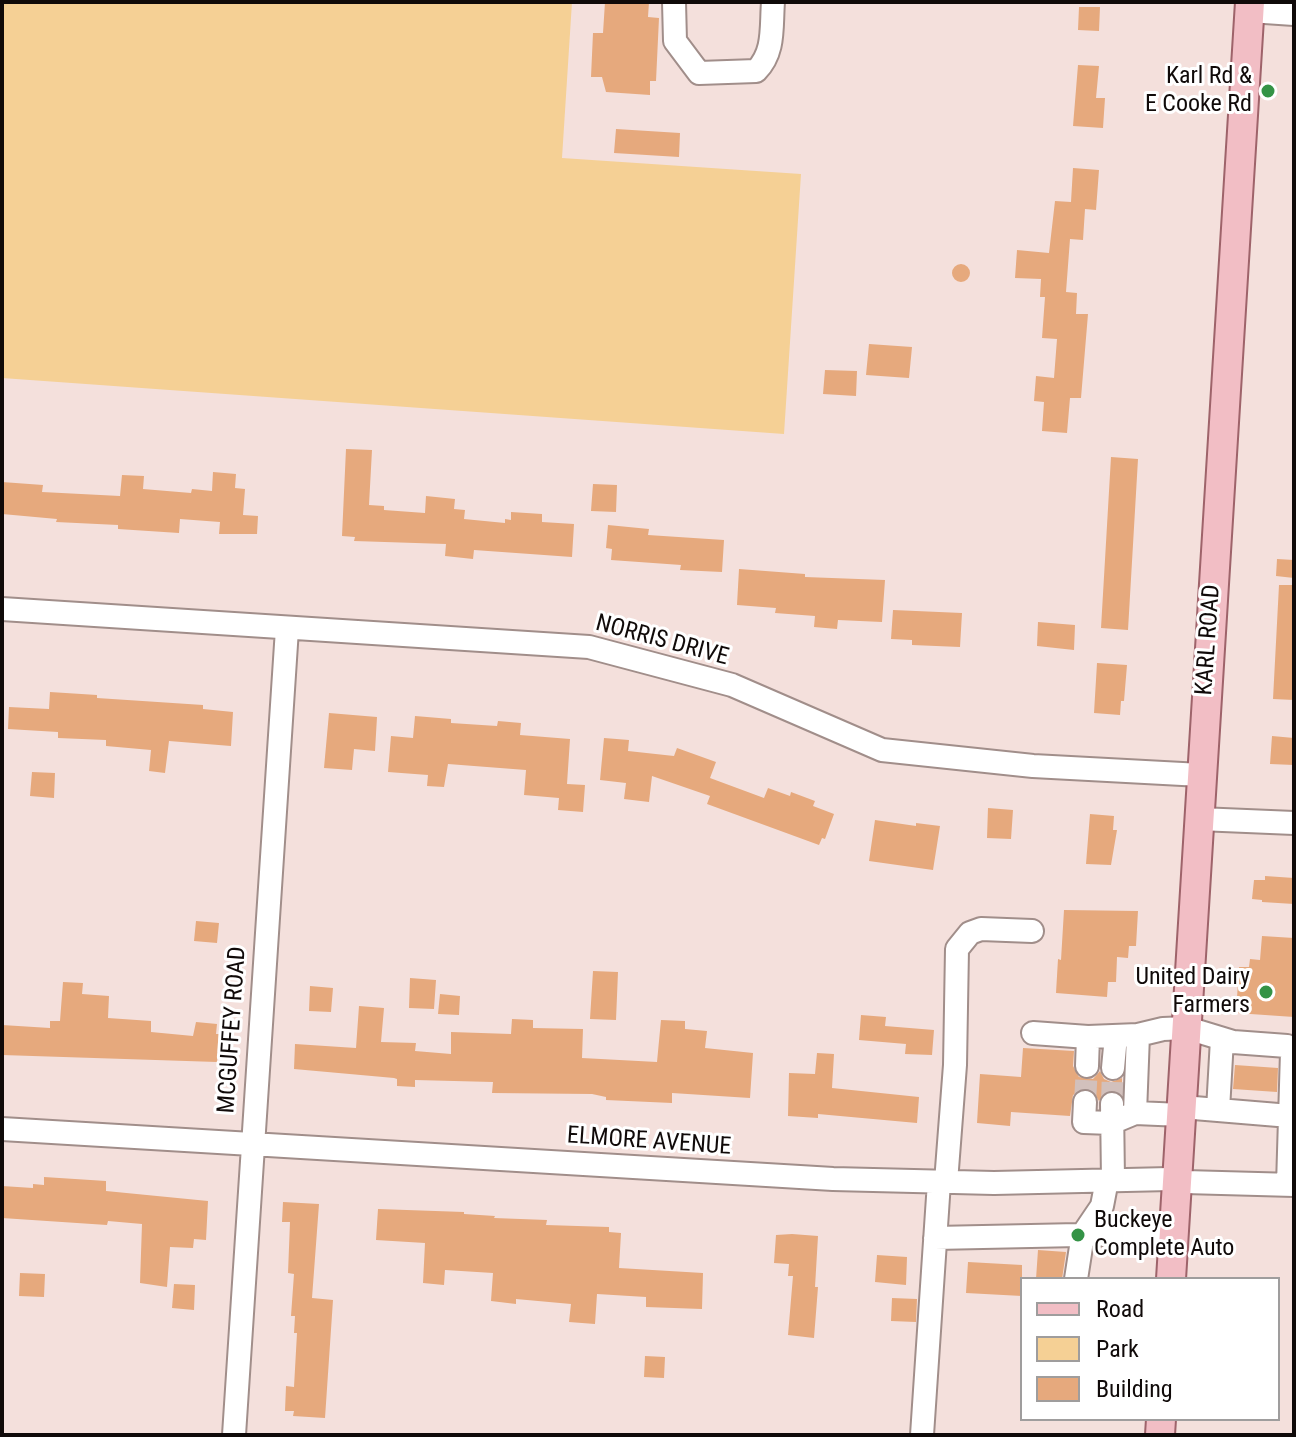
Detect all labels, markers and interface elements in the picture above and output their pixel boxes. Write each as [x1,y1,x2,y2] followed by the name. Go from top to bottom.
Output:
[1145,63,1252,119] place label: Karl Rd & E Cooke Rd
[1259,82,1277,100] marker: Karl Rd & E Cooke Rd
[1191,584,1227,696] street label: KARL ROAD
[592,609,732,673] street label: NORRIS DRIVE
[213,946,253,1114] street label: MCGUFFEY ROAD
[1135,964,1250,1020] place label: United Dairy Farmers
[1257,983,1275,1001] marker: United Dairy Farmers
[566,1122,732,1162] street label: ELMORE AVENUE
[1094,1207,1234,1263] place label: Buckeye Complete Auto
[1069,1226,1087,1244] marker: Buckeye Complete Auto
[1020,1277,1280,1421] legend
[1096,1295,1144,1323] text: Road
[1096,1335,1139,1363] text: Park
[1096,1375,1173,1403] text: Building

